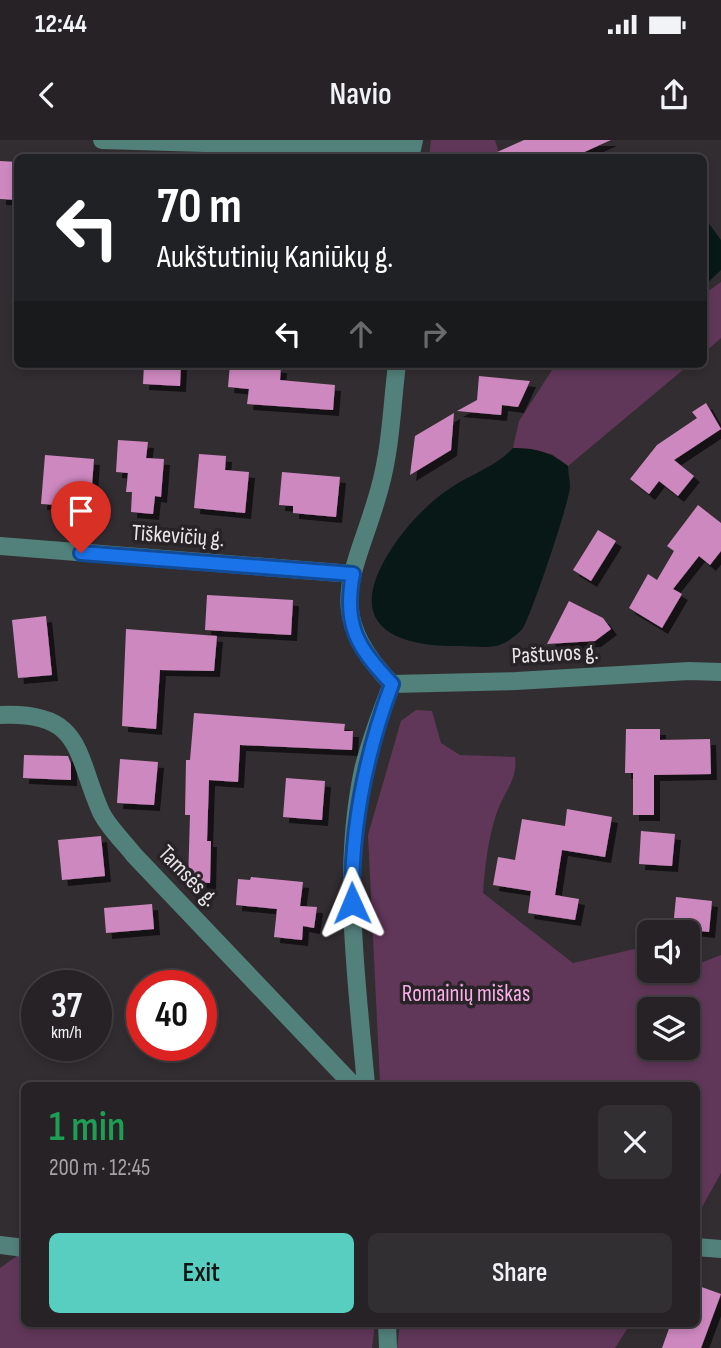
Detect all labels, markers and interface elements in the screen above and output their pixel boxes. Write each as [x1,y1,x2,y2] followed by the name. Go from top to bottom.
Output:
[35,9,87,40] text: 12:44
[329,75,392,114] text: Navio
[28,76,66,114] icon: back
[655,76,693,114] icon: share
[157,178,242,237] text: 70 m
[42,182,133,273] icon: left
[157,238,393,277] text: Aukštutinių Kaniūkų g.
[269,315,307,353] icon: left
[342,315,380,353] icon: ahead
[415,315,453,353] icon: right
[51,481,111,553] pin
[62,492,100,530] icon: arrive
[131,519,225,553] street label: Tiškevičių g.
[511,638,599,670] street label: Paštuvos g.
[152,840,224,912] street label: Tamsės g.
[315,866,389,940] position arrow
[637,920,700,1060] map controls
[637,920,700,983] button: sound
[126,970,217,1061] speed limit sign: 40
[402,980,530,1008] park label: Romainių miškas
[51,985,82,1028] text: 37
[637,997,700,1060] button: layers
[51,1022,82,1043] text: km/h
[49,1102,125,1153] text: 1 min
[598,1105,672,1179] button: close
[49,1154,150,1182] text: 200 m · 12:45
[49,1233,354,1313] button: Exit
[368,1233,672,1313] button: Share

